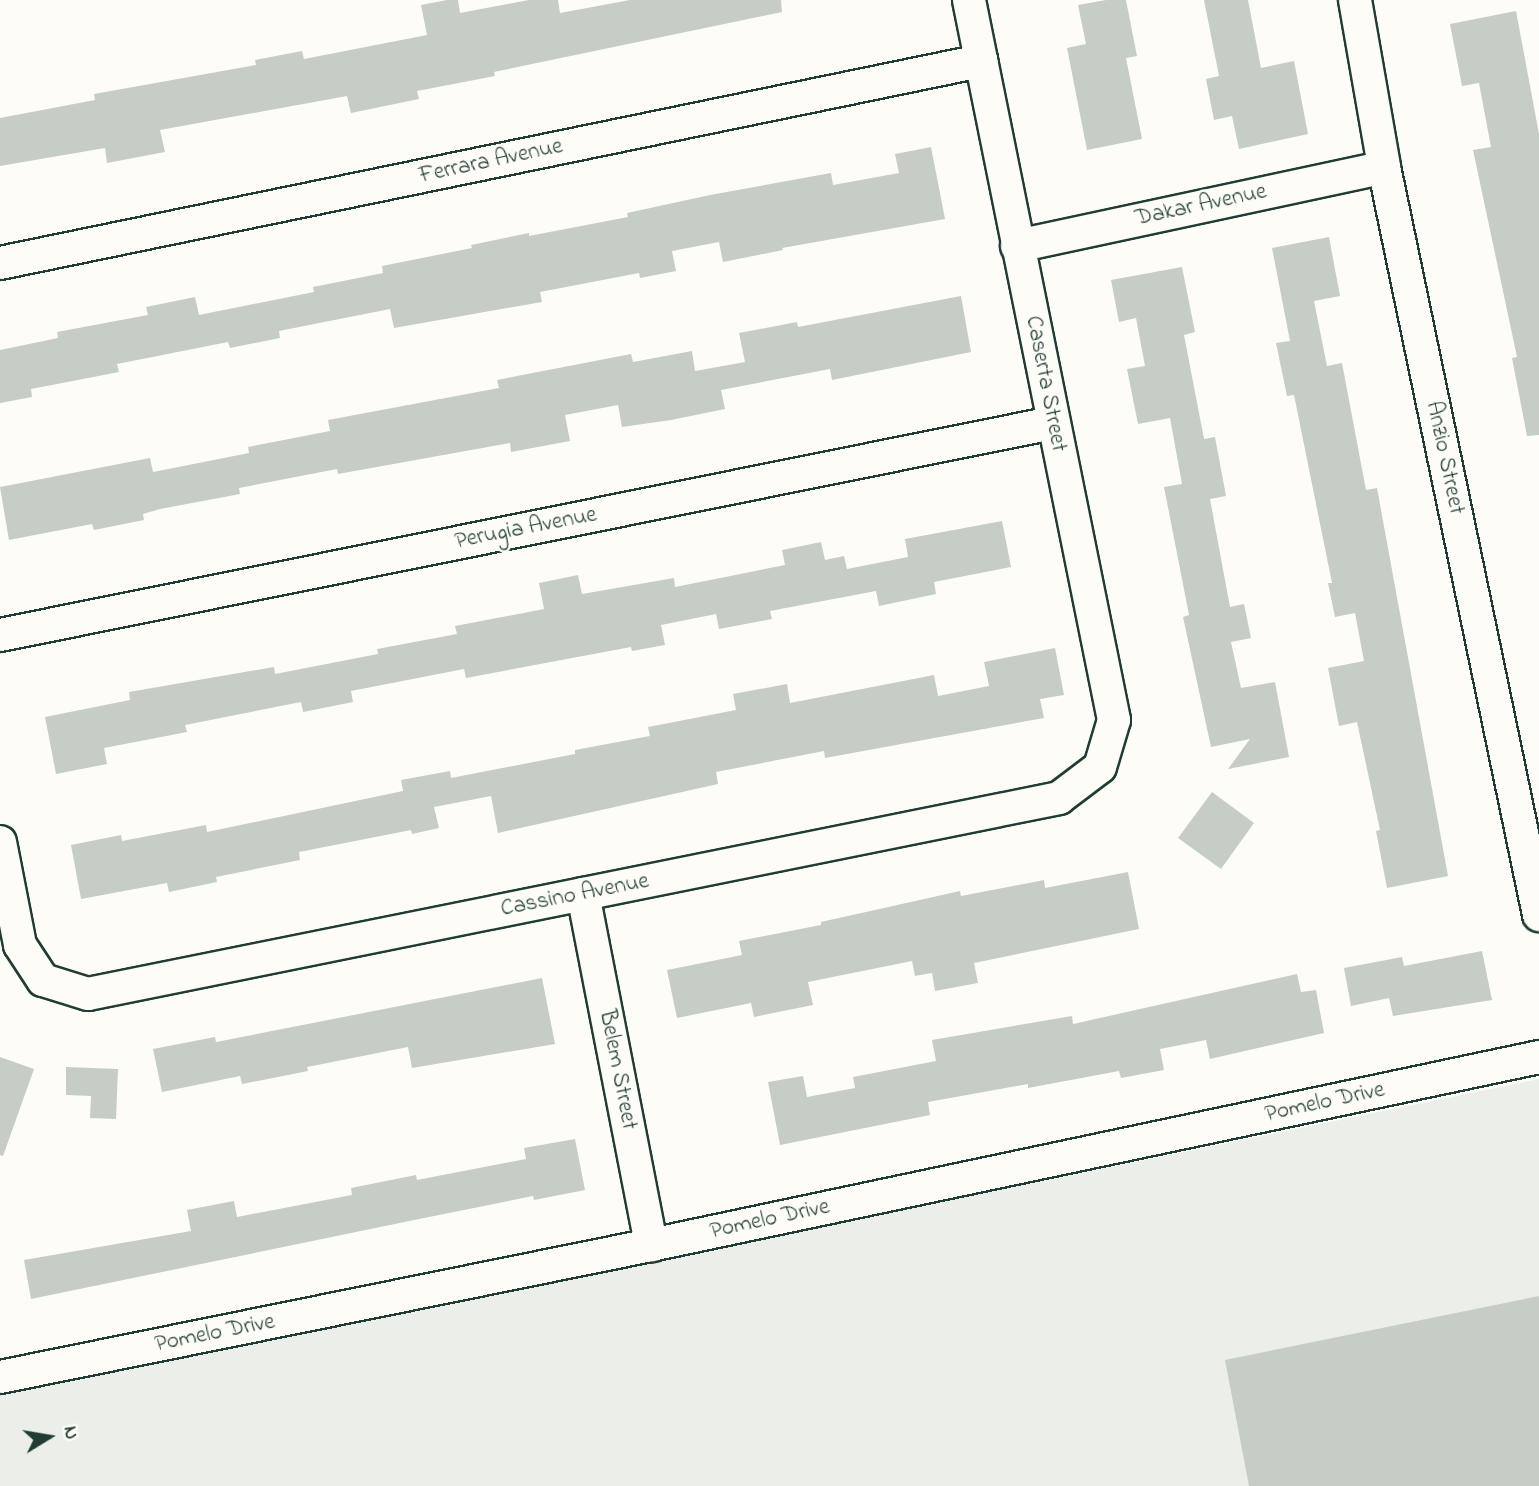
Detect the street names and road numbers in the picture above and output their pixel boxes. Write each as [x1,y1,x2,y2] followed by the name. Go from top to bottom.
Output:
[417,133,565,191] street label: Ferrara Avenue
[1133,179,1269,233] street label: Dakar Avenue
[1018,314,1072,454] street label: Caserta Street
[1419,399,1469,517] street label: Anzio Street
[453,502,599,556] street label: Perugia Avenue
[499,868,651,924] street label: Cassino Avenue
[592,1008,642,1132] street label: Belem Street
[1263,1077,1387,1129] street label: Pomelo Drive
[708,1194,832,1246] street label: Pomelo Drive
[153,1309,277,1359] street label: Pomelo Drive

